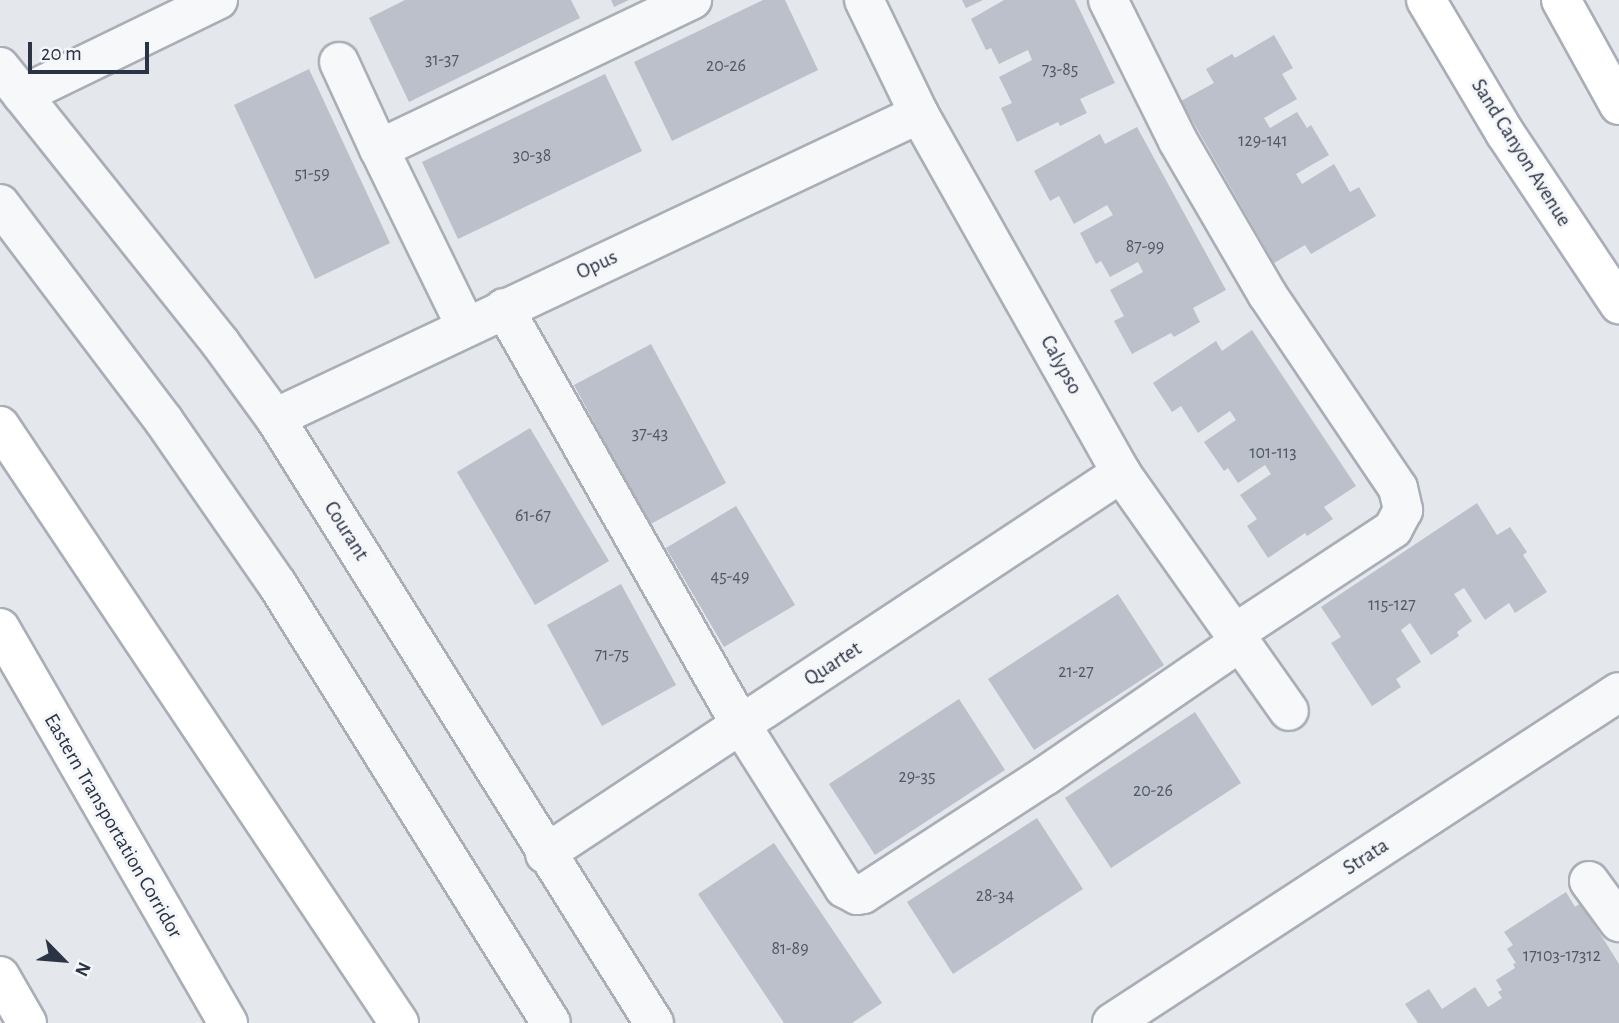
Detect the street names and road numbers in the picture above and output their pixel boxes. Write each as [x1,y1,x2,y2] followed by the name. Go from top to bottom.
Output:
[1465,75,1577,231] street label: Sand Canyon Avenue
[572,245,622,285] street label: Opus
[1035,331,1087,399] street label: Calypso
[318,497,374,565] street label: Courant
[800,636,866,692] street label: Quartet
[38,709,188,943] street label: Eastern Transportation Corridor
[1338,833,1394,881] street label: Strata

